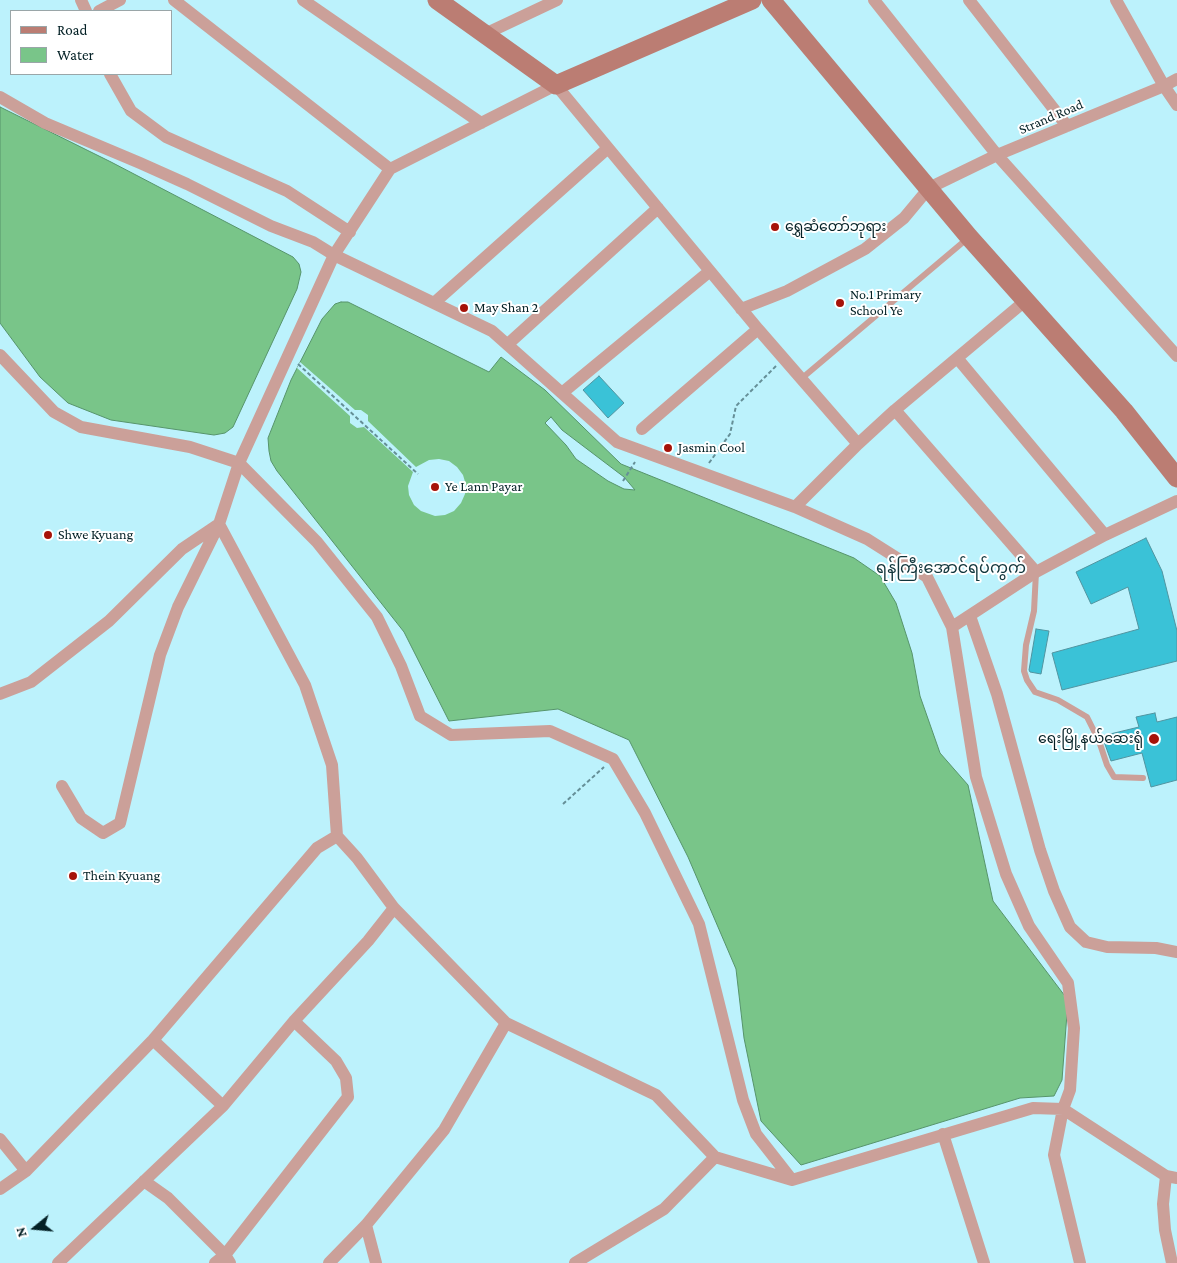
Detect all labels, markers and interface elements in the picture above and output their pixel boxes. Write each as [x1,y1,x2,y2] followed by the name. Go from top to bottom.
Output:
[10,10,172,75] legend
[57,22,87,38] text: Road
[57,47,94,63] text: Water
[1016,96,1086,138] street label: Strand Road
[785,219,886,235] place label: ရွှေဆံတော်ဘုရား
[769,221,781,233] marker: ရွှေဆံတော်ဘုရား
[850,287,921,320] place label: No.1 Primary School Ye
[834,297,846,309] marker: No.1 Primary School Ye
[474,300,538,316] place label: May Shan 2
[458,302,470,314] marker: May Shan 2
[678,440,745,456] place label: Jasmin Cool
[662,442,674,454] marker: Jasmin Cool
[445,479,522,495] place label: Ye Lann Payar
[429,481,441,493] marker: Ye Lann Payar
[58,527,133,543] place label: Shwe Kyuang
[42,529,54,541] marker: Shwe Kyuang
[876,558,1026,578] district label: ရန်ကြီးအောင်ရပ်ကွက်
[1038,731,1143,747] place label: ရေးမြို့နယ်ဆေးရုံ
[1147,732,1161,746] marker: ရေးမြို့နယ်ဆေးရုံ
[83,868,160,884] place label: Thein Kyuang
[67,870,79,882] marker: Thein Kyuang
[10,1203,60,1253] north arrow
[12,1225,30,1239] text: N

